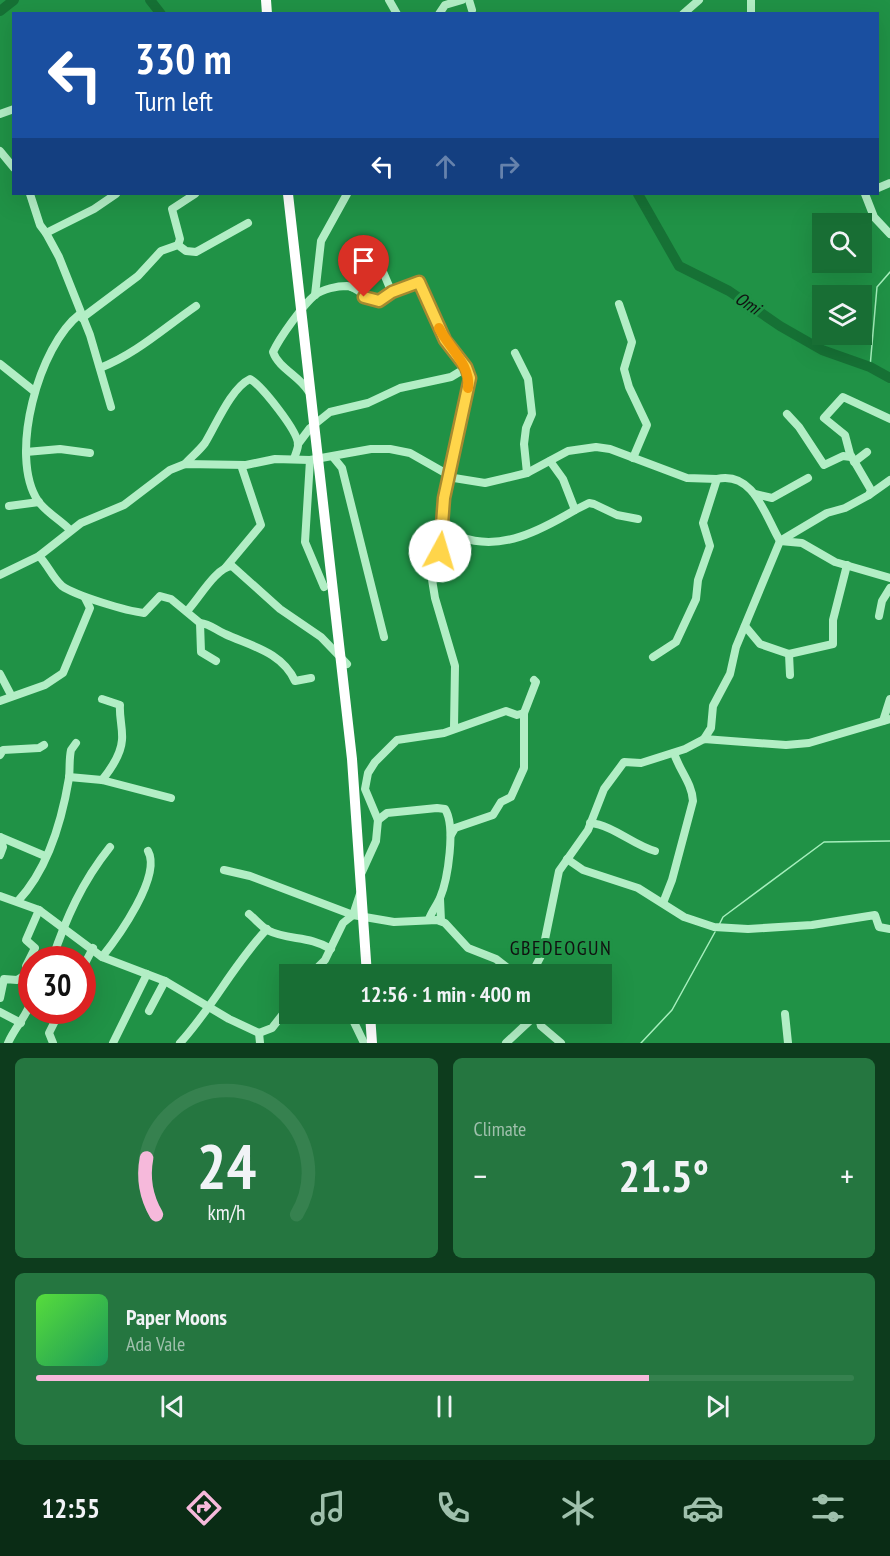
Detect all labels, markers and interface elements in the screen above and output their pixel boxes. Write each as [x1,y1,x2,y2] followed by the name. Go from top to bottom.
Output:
[135,31,232,86] text: 330 m
[36,36,114,114] icon: left
[135,84,213,118] text: Turn left
[366,150,399,183] icon: left
[429,150,462,183] icon: ahead
[492,150,525,183] icon: right
[812,213,872,345] map controls
[812,213,872,273] button: search
[338,235,389,297] pin
[347,244,380,277] icon: arrive
[812,285,872,345] button: layers
[731,286,767,321] water label: Omi
[408,519,472,583] position arrow
[510,935,612,961] district label: GBEDEOGUN
[18,946,96,1024] speed limit sign: 30
[360,980,531,1008] text: 12:56 · 1 min · 400 m
[474,1116,526,1142] text: Climate
[196,1125,256,1206] text: 24
[619,1146,709,1204] text: 21.5°
[474,1154,487,1197] text: −
[840,1154,854,1197] text: +
[207,1198,245,1226] text: km/h
[126,1303,227,1331] text: Paper Moons
[126,1331,185,1357] text: Ada Vale
[156,1390,189,1423] icon: previous
[428,1390,461,1423] icon: pause
[701,1390,734,1423] icon: next
[183,1487,225,1529] icon: directions
[307,1487,349,1529] icon: music
[432,1487,474,1529] icon: phone
[557,1487,599,1529] icon: climate
[682,1487,724,1529] icon: car
[807,1487,849,1529] icon: filters
[41,1491,100,1525] text: 12:55

